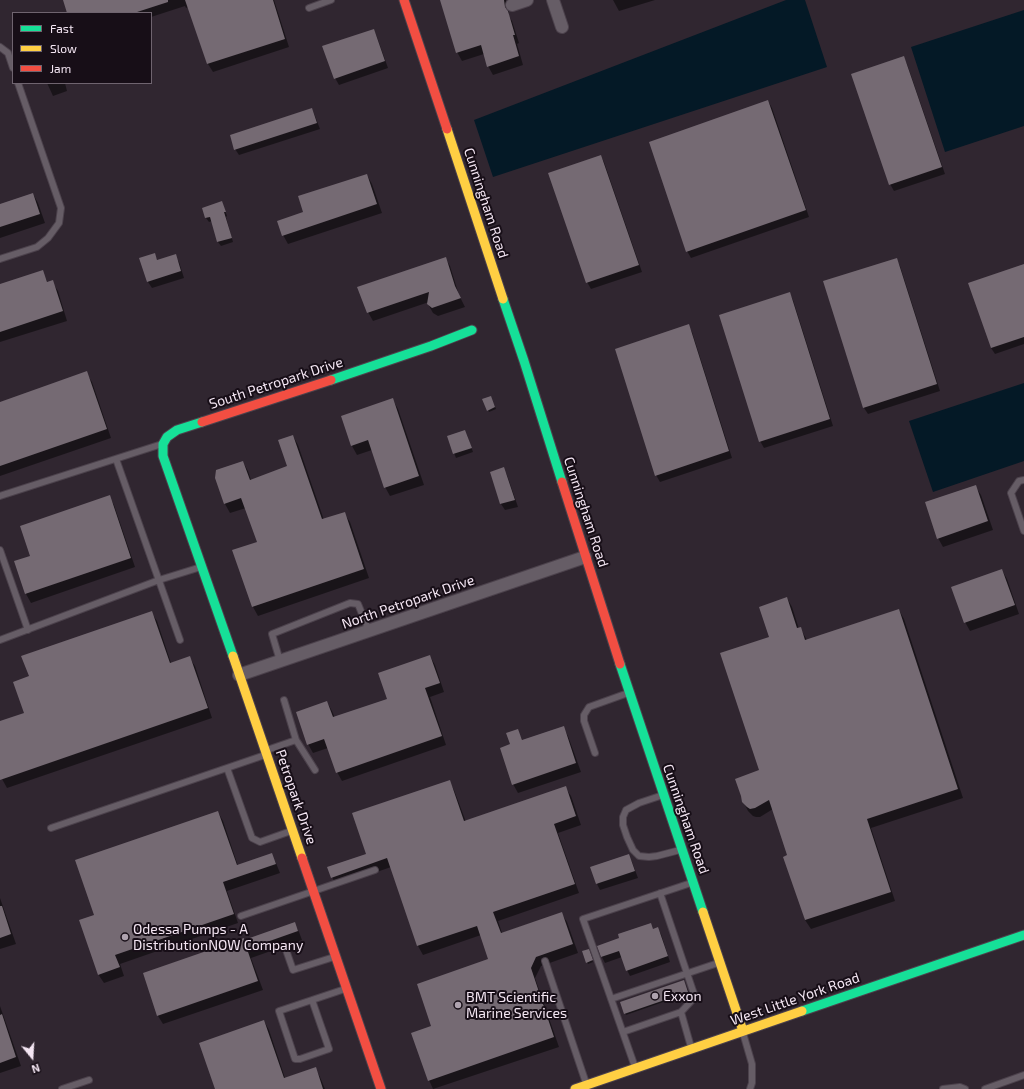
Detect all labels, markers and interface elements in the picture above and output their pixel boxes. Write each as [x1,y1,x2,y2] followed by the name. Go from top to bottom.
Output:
[12,12,152,84] legend
[50,21,73,35] text: Fast
[50,41,77,55] text: Slow
[50,61,71,75] text: Jam
[460,146,512,260] street label: Cunningham Road
[207,353,345,413] street label: South Petropark Drive
[560,455,612,569] street label: Cunningham Road
[339,571,477,633] street label: North Petropark Drive
[272,747,320,847] street label: Petropark Drive
[659,762,713,876] street label: Cunningham Road
[133,921,303,954] place label: Odessa Pumps - A DistributionNOW Company
[120,932,130,942] marker: Odessa Pumps - A DistributionNOW Company
[728,969,862,1029] street label: West Little York Road
[663,988,702,1004] place label: Exxon
[466,989,567,1022] place label: BMT Scientific Marine Services
[650,991,660,1001] marker: Exxon
[453,1000,463,1010] marker: BMT Scientific Marine Services
[12,1037,52,1077] north arrow
[30,1061,42,1076] text: N

